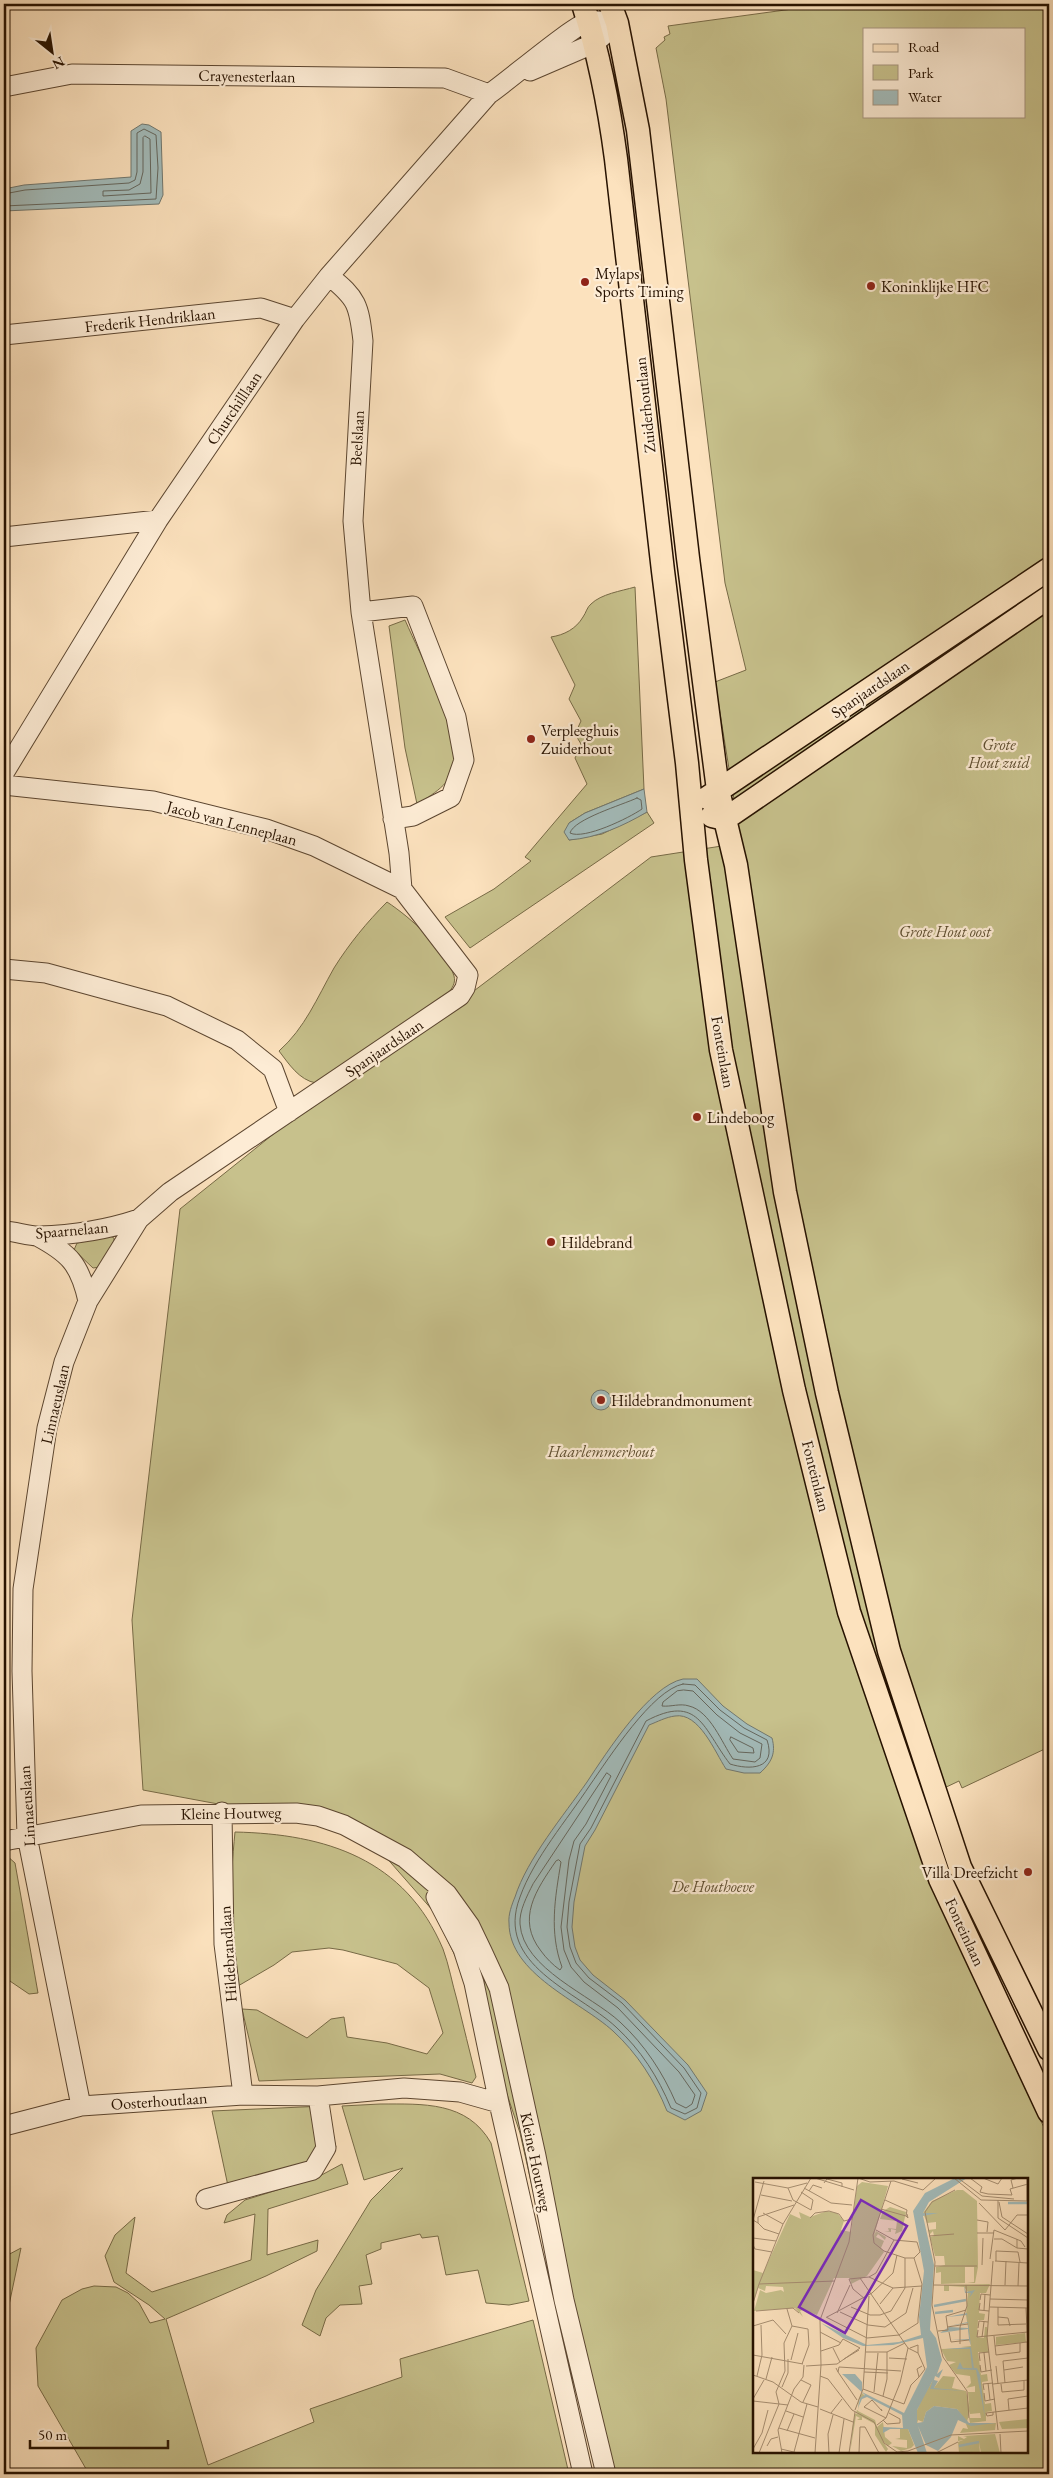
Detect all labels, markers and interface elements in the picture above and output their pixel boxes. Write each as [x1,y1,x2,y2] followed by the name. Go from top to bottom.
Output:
[28,28,78,78] north arrow
[863,28,1026,118] legend
[908,37,940,56] text: Road
[49,53,68,74] text: N
[908,63,935,82] text: Park
[198,65,296,87] street label: Crayenesterlaan
[908,87,942,106] text: Water
[595,263,685,302] place label: Mylaps Sports Timing
[579,276,591,288] marker: Mylaps Sports Timing
[881,276,989,297] place label: Koninklijke HFC
[865,280,877,292] marker: Koninklijke HFC
[84,303,217,337] street label: Frederik Hendriklaan
[629,355,660,454] street label: Zuiderhoutlaan
[202,367,267,449] street label: Churchilllaan
[345,409,369,466] street label: Beelslaan
[827,655,914,723] street label: Spanjaardslaan
[541,720,619,759] place label: Verpleeghuis Zuiderhout
[525,733,537,745] marker: Verpleeghuis Zuiderhout
[967,734,1030,773] park label: Grote Hout zuid
[163,795,300,851] street label: Jacob van Lenneplaan
[899,921,992,942] park label: Grote Hout oost
[341,1014,428,1082] street label: Spanjaardslaan
[706,1014,740,1090] street label: Fonteinlaan
[707,1107,775,1128] place label: Lindeboog
[691,1111,703,1123] marker: Lindeboog
[35,1216,110,1244] street label: Spaarnelaan
[561,1232,633,1253] place label: Hildebrand
[545,1236,557,1248] marker: Hildebrand
[36,1361,75,1446] street label: Linnaeuslaan
[611,1390,752,1411] place label: Hildebrandmonument
[595,1394,607,1406] marker: Hildebrandmonument
[797,1438,835,1514] street label: Fonteinlaan
[547,1441,656,1462] park label: Haarlemmerhout
[14,1764,40,1847] street label: Linnaeuslaan
[180,1802,283,1824] street label: Kleine Houtweg
[922,1862,1018,1883] place label: Villa Dreefzicht
[1022,1866,1034,1878] marker: Villa Dreefzicht
[671,1876,755,1897] park label: De Houthoeve
[940,1895,990,1970] street label: Fonteinlaan
[214,1905,242,2003] street label: Hildebrandlaan
[110,2087,208,2115] street label: Oosterhoutlaan
[515,2110,557,2215] street label: Kleine Houtweg
[753,2178,1028,2453] inset map
[30,2418,168,2450] scale bar
[38,2425,67,2444] text: 50 m

